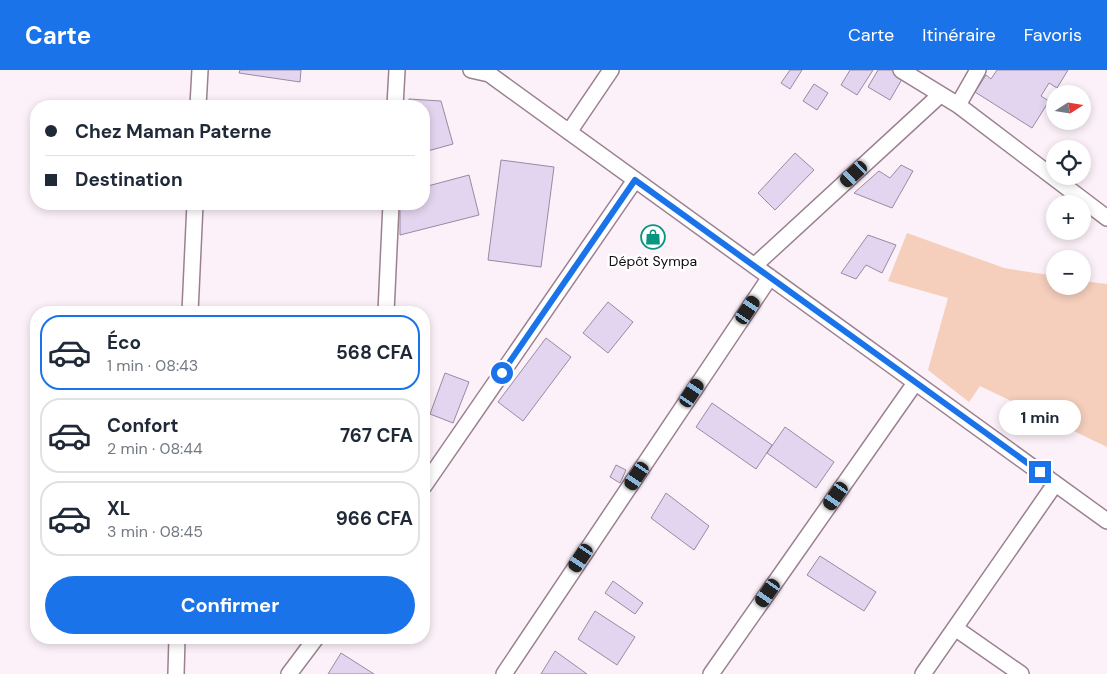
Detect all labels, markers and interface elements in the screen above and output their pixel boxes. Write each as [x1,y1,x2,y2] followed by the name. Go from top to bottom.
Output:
[25,20,91,51] text: Carte
[848,23,894,47] text: Carte
[922,23,996,47] text: Itinéraire
[1024,23,1082,47] text: Favoris
[1046,85,1091,130] north arrow
[1046,85,1091,295] map controls
[75,119,272,144] text: Chez Maman Paterne
[1046,140,1091,185] button: locate
[837,158,870,190] car
[75,167,183,192] text: Destination
[1046,195,1091,240] button: +
[640,224,666,250] shop icon: Dépôt Sympa
[1046,250,1091,295] button: −
[609,252,697,270] place label: Dépôt Sympa
[733,293,762,327] car
[47,330,92,375] icon: car
[107,330,141,355] text: Éco
[336,340,413,365] text: 568 CFA
[107,355,198,376] text: 1 min · 08:43
[491,362,513,384] route start
[677,376,706,410] car
[999,400,1081,434] callout: 1 min
[1021,407,1059,428] text: 1 min
[47,413,92,458] icon: car
[107,413,179,438] text: Confort
[340,423,413,448] text: 767 CFA
[107,438,203,459] text: 2 min · 08:44
[622,459,651,493] car
[1029,461,1051,483] route end
[821,479,850,513] car
[47,496,92,541] icon: car
[107,496,130,521] text: XL
[336,506,413,531] text: 966 CFA
[107,521,203,542] text: 3 min · 08:45
[566,541,595,575] car
[45,576,415,634] button: Confirmer
[753,576,782,610] car

